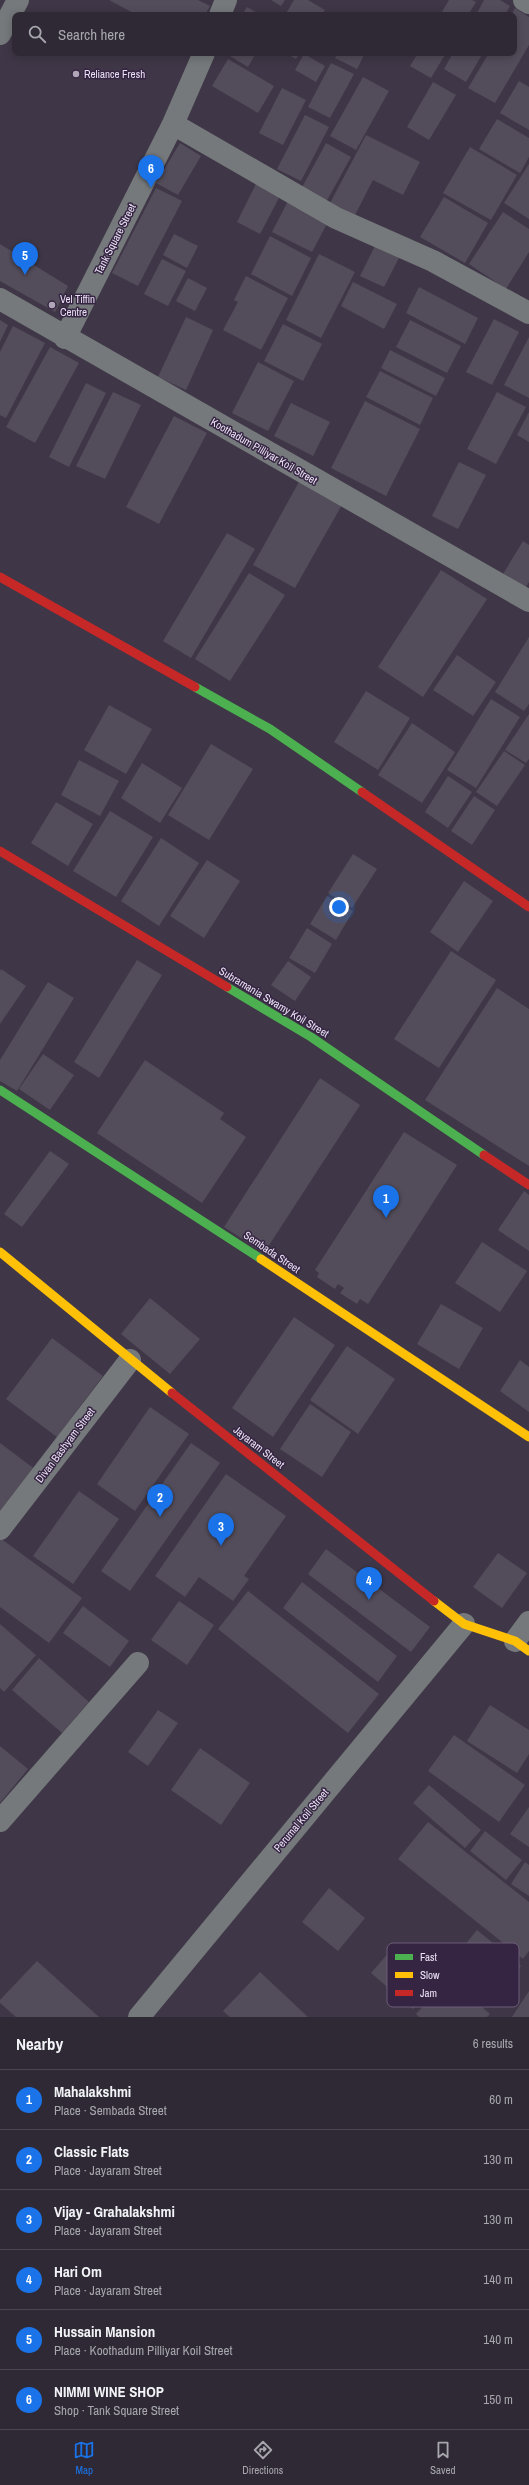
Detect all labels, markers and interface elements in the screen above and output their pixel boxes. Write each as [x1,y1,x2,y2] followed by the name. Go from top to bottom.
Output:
[12,12,517,56] search box
[26,23,48,45] icon: search
[58,24,125,45] text: Search here
[84,67,145,81] place label: Reliance Fresh
[71,69,81,79] marker: Reliance Fresh
[138,155,164,188] pin: 6
[91,201,139,277] street label: Tank Square Street
[12,242,38,275] pin: 5
[60,292,95,319] place label: Vel Tiffin Centre
[47,300,57,310] marker: Vel Tiffin Centre
[208,415,320,488] street label: Koothadum Pilliyar Koil Street
[329,897,349,917] your location
[216,964,332,1041] street label: Subramania Swamy Koil Street
[373,1185,399,1218] pin: 1
[241,1228,303,1276] street label: Sembada Street
[32,1404,98,1485] street label: Divan Bashyam Street
[231,1423,288,1472] street label: Jayaram Street
[147,1484,173,1517] pin: 2
[208,1513,234,1546] pin: 3
[356,1567,382,1600] pin: 4
[270,1785,332,1854] street label: Perumal Koil Street
[387,1943,519,2007] legend
[420,1950,438,1964] text: Fast
[420,1968,440,1982] text: Slow
[420,1986,437,2000] text: Jam
[16,2032,63,2055] text: Nearby
[473,2035,513,2052] text: 6 results
[54,2081,131,2102] text: Mahalakshmi
[26,2091,32,2108] text: 1
[489,2091,513,2108] text: 60 m
[54,2102,167,2119] text: Place · Sembada Street
[54,2141,129,2162] text: Classic Flats
[26,2151,32,2168] text: 2
[483,2151,513,2168] text: 130 m
[54,2162,162,2179] text: Place · Jayaram Street
[54,2201,175,2222] text: Vijay - Grahalakshmi
[26,2211,32,2228] text: 3
[483,2211,513,2228] text: 130 m
[54,2222,162,2239] text: Place · Jayaram Street
[54,2261,102,2282] text: Hari Om
[26,2271,32,2288] text: 4
[483,2271,513,2288] text: 140 m
[54,2282,162,2299] text: Place · Jayaram Street
[54,2321,155,2342] text: Hussain Mansion
[26,2331,32,2348] text: 5
[483,2331,513,2348] text: 140 m
[54,2342,232,2359] text: Place · Koothadum Pilliyar Koil Street
[54,2381,164,2402] text: NIMMI WINE SHOP
[26,2391,32,2408] text: 6
[483,2391,513,2408] text: 150 m
[54,2402,179,2419] text: Shop · Tank Square Street
[73,2439,95,2477] tab: Map
[242,2439,283,2477] tab: Directions
[430,2439,456,2477] tab: Saved

